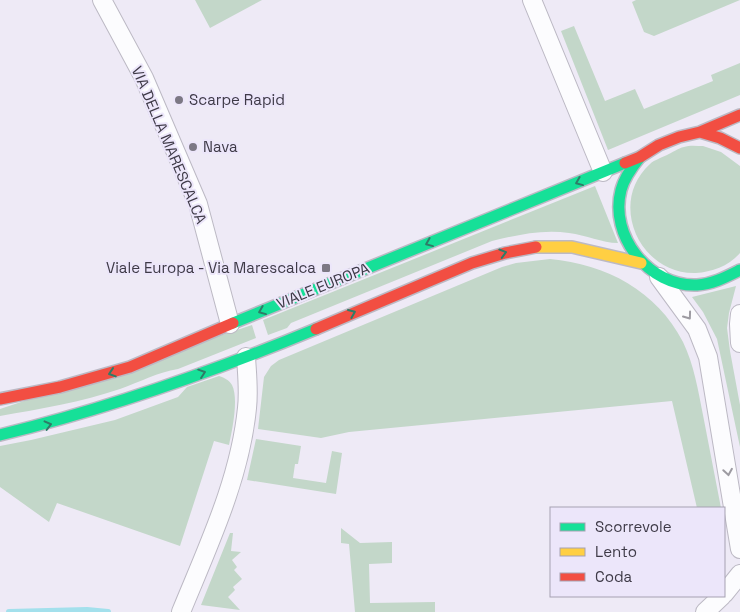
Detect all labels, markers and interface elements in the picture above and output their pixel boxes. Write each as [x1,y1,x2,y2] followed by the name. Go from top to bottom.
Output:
[128,63,211,227] street label: VIA DELLA MARESCALCA
[189,90,285,109] place label: Scarpe Rapid
[173,94,185,106] marker: Scarpe Rapid
[203,137,238,156] place label: Nava
[187,141,199,153] marker: Nava
[575,176,584,186] one-way arrow
[425,237,433,247] one-way arrow
[499,248,507,258] one-way arrow
[106,258,316,277] place label: Viale Europa - Via Marescalca
[274,258,373,313] street label: VIALE EUROPA
[320,262,332,274] marker: Viale Europa - Via Marescalca
[258,305,267,315] one-way arrow
[348,308,356,318] one-way arrow
[682,310,690,319] one-way arrow
[108,367,116,377] one-way arrow
[197,369,205,379] one-way arrow
[43,420,51,430] one-way arrow
[722,468,733,476] one-way arrow
[550,507,725,597] legend
[595,517,672,536] text: Scorrevole
[595,542,637,561] text: Lento
[595,567,633,586] text: Coda

